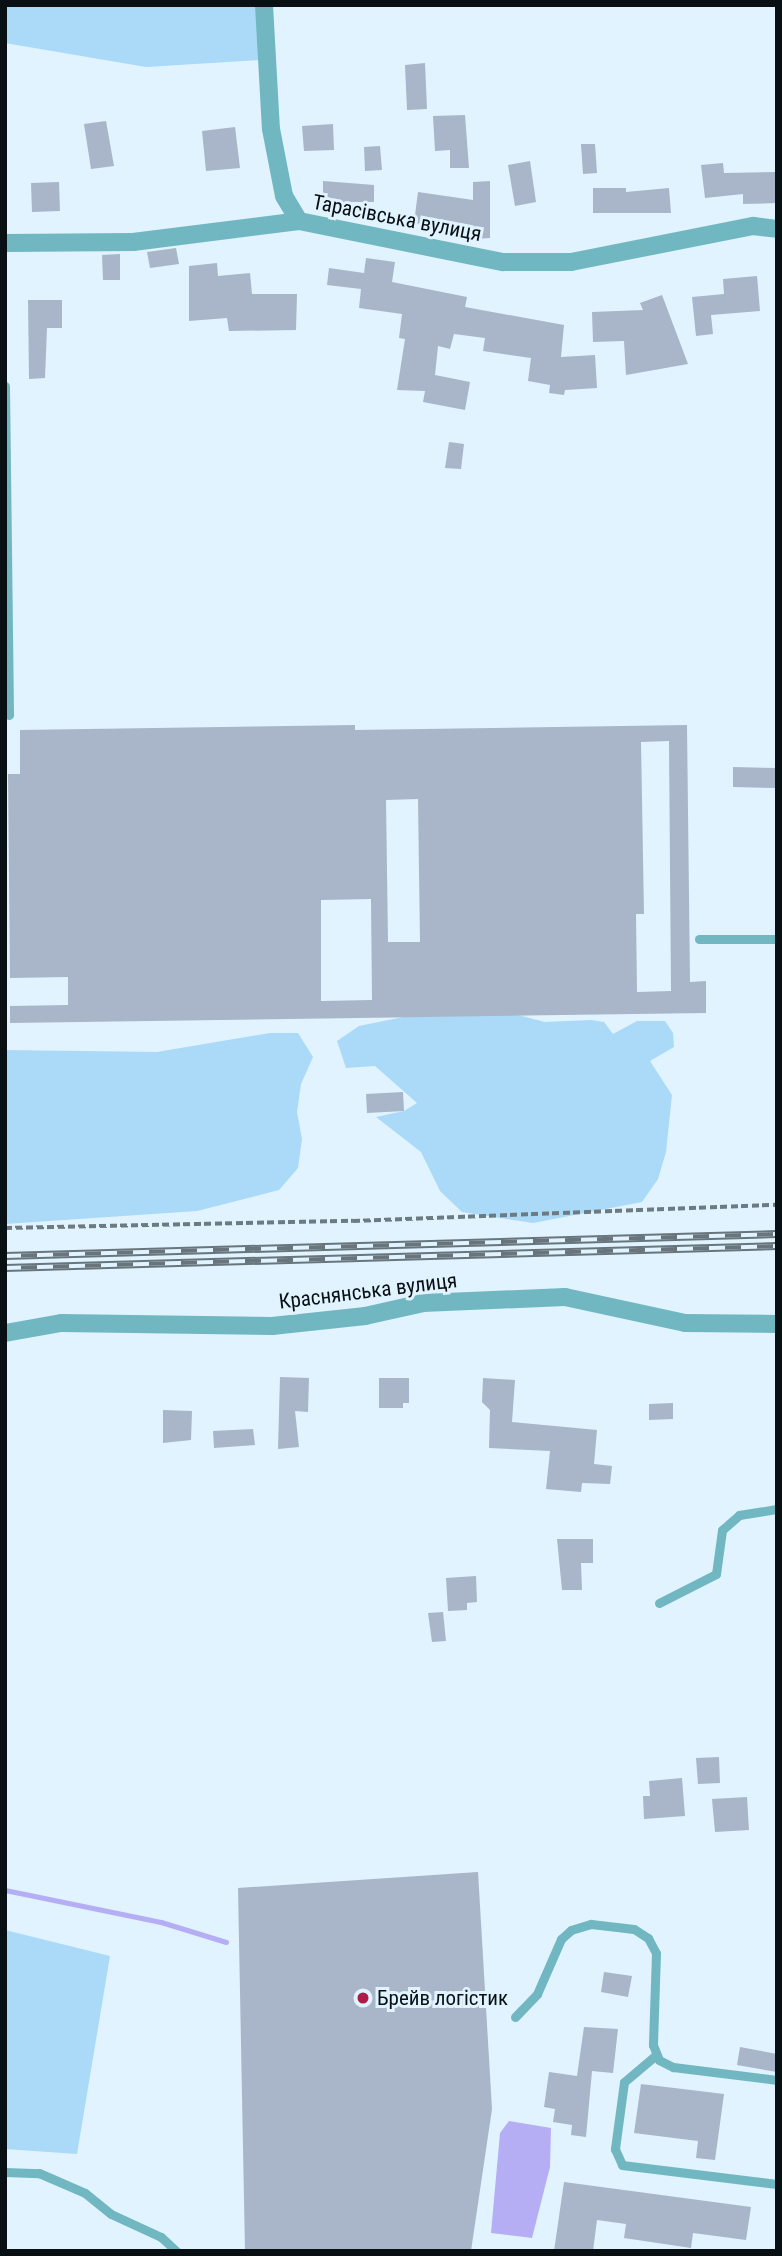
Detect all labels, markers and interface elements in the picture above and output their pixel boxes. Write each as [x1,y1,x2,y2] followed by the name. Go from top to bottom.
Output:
[310,189,484,247] street label: Тарасівська вулиця
[277,1268,459,1314] street label: Краснянська вулиця
[377,1985,508,2011] place label: Брейв логістик
[355,1990,371,2006] marker: Брейв логістик

